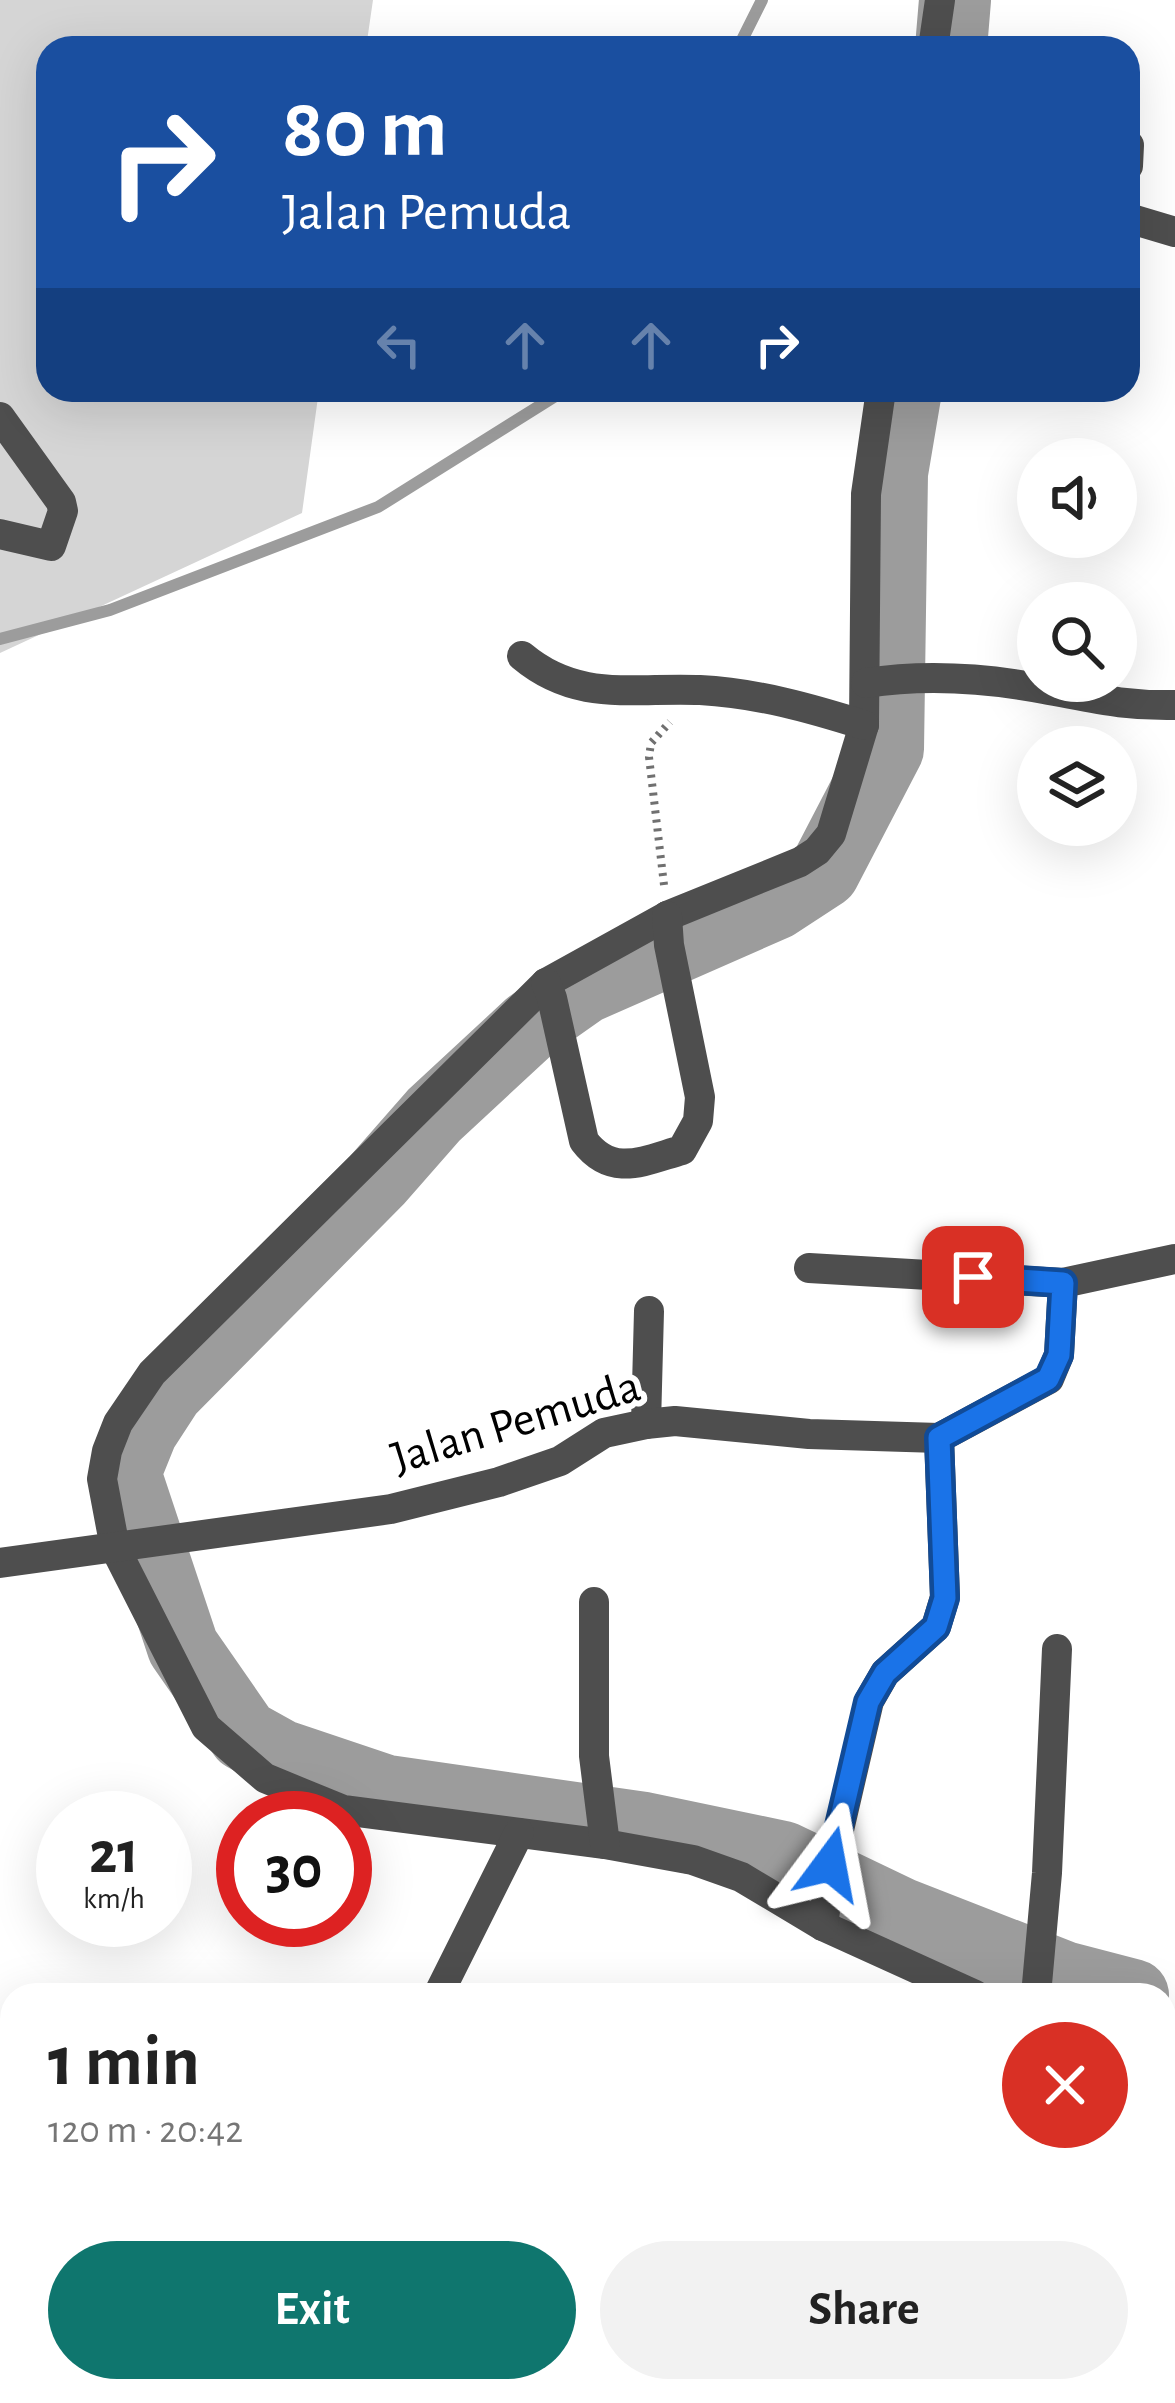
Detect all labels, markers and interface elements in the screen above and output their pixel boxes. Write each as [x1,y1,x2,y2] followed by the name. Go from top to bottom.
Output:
[84,84,240,240] icon: right
[282,88,448,172] text: 80 m
[282,186,571,240] text: Jalan Pemuda
[366,312,432,378] icon: left
[492,312,558,378] icon: ahead
[618,312,684,378] icon: ahead
[744,312,810,378] icon: right
[1017,438,1137,846] map controls
[1017,438,1137,558] button: sound
[1017,582,1137,702] button: search
[1017,726,1137,846] button: layers
[922,1226,1024,1328] pin
[940,1244,1006,1310] icon: arrive
[386,1362,646,1484] street label: Jalan Pemuda
[216,1791,372,1947] speed limit sign: 30
[767,1801,893,1927] position arrow
[89,1824,139,1884] text: 21
[83,1884,145,1914] text: km/h
[1002,2022,1128,2148] button: close
[48,2026,200,2098] text: 1 min
[48,2111,243,2150] text: 120 m · 20:42
[48,2241,576,2379] button: Exit
[600,2241,1128,2379] button: Share

